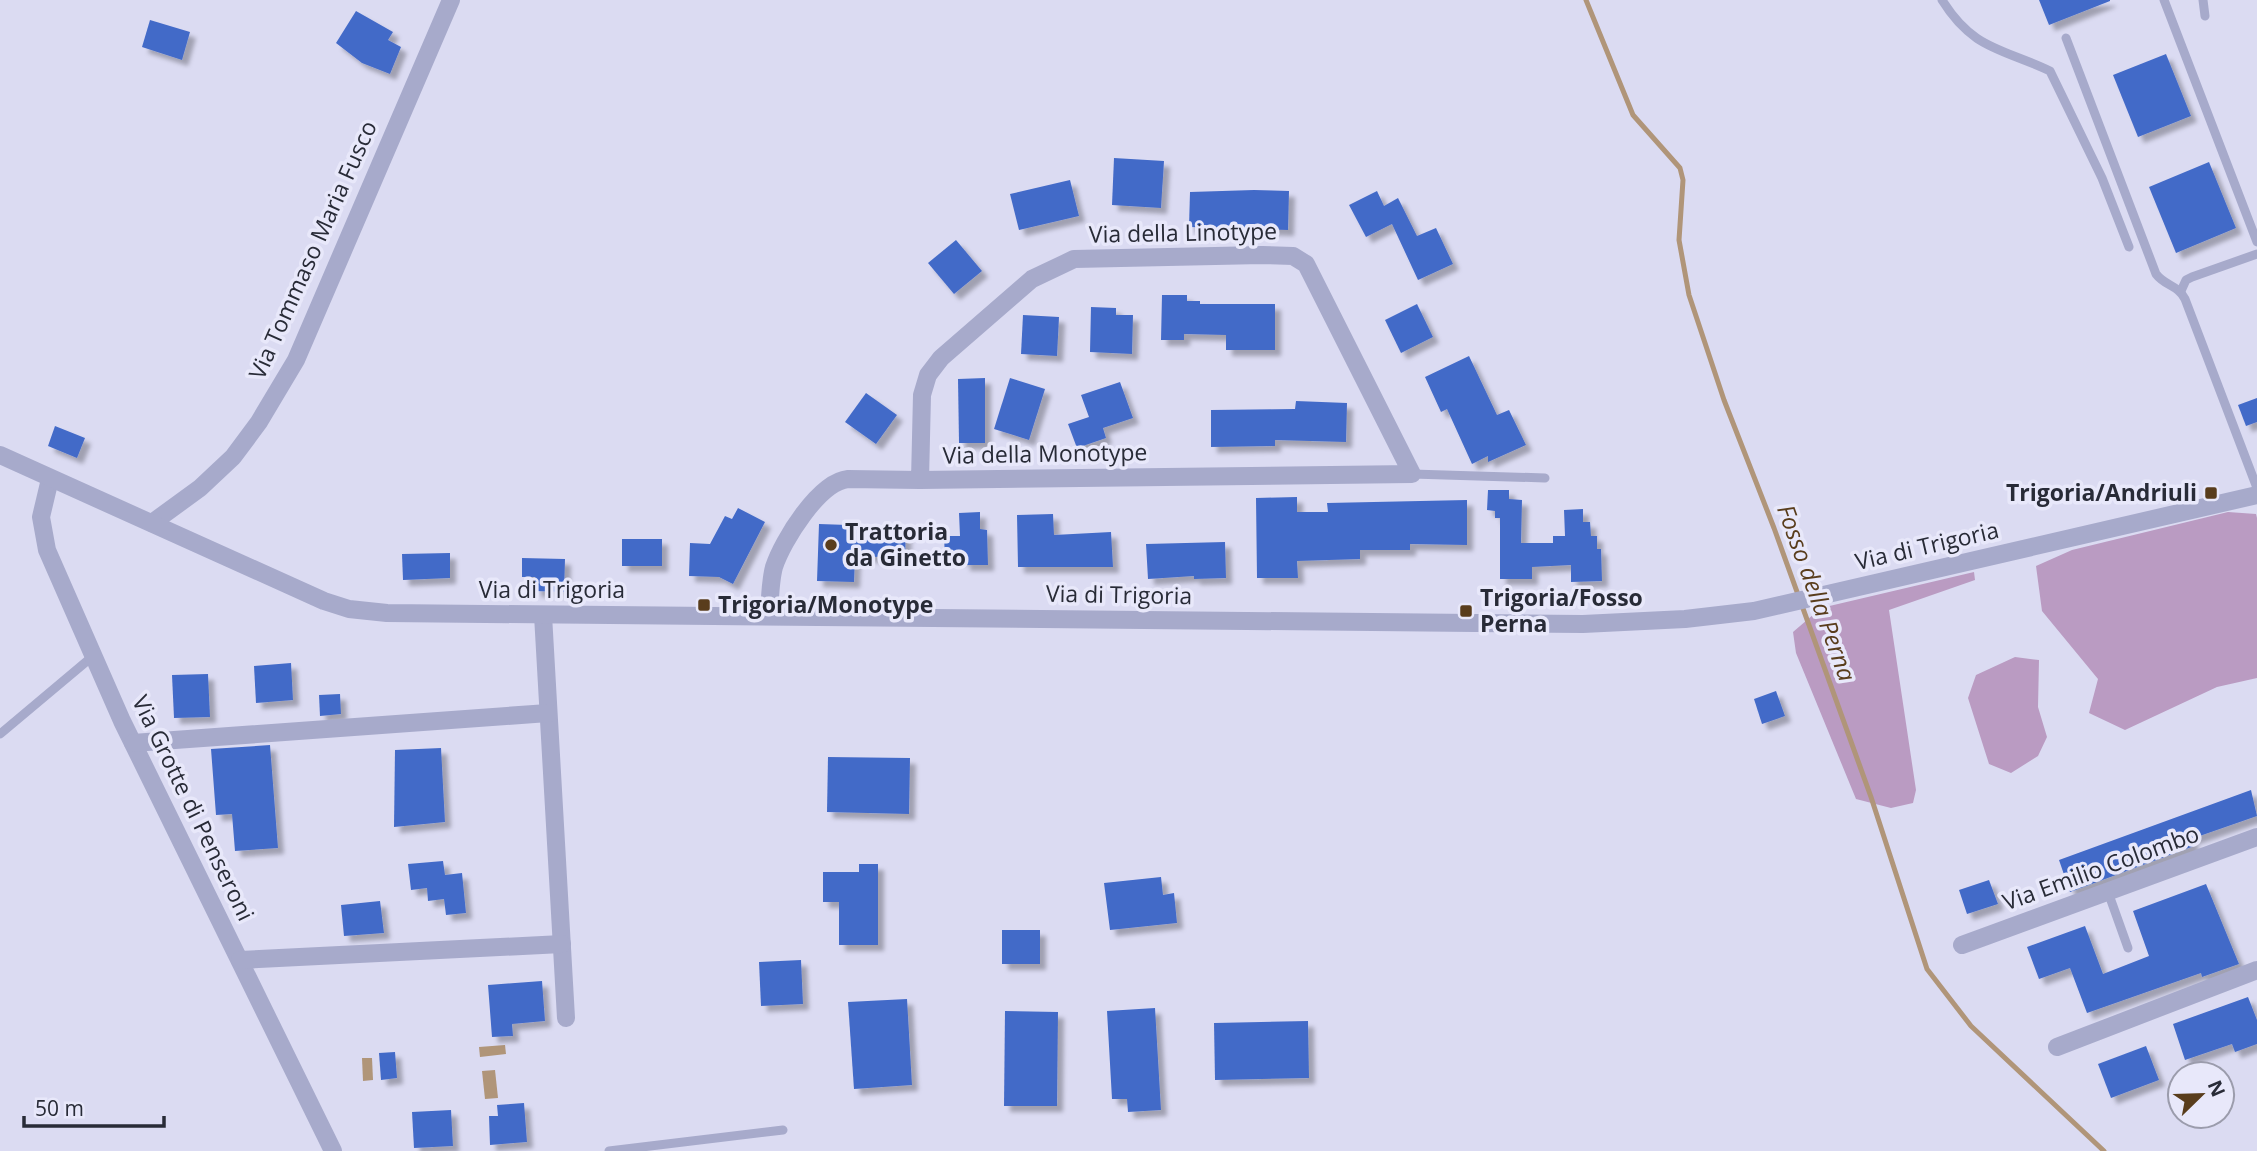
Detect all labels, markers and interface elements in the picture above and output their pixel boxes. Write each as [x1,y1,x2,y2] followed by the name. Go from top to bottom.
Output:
[240,115,384,384] street label: Via Tommaso Maria Fusco
[1089,214,1277,250] street label: Via della Linotype
[942,435,1148,471] street label: Via della Monotype
[2006,476,2197,508] place label: Trigoria/Andriuli
[2203,485,2219,501] marker: Trigoria/Andriuli
[1770,500,1865,686] water label: Fosso della Perna
[1852,513,2002,577] street label: Via di Trigoria
[845,515,966,573] place label: Trattoria da Ginetto
[823,537,839,553] marker: Trattoria da Ginetto
[479,573,625,605] street label: Via di Trigoria
[1046,577,1192,611] street label: Via di Trigoria
[1480,581,1643,639] place label: Trigoria/Fosso Perna
[718,588,933,620] place label: Trigoria/Monotype
[696,597,712,613] marker: Trigoria/Monotype
[1458,603,1474,619] marker: Trigoria/Fosso Perna
[125,689,262,926] street label: Via Grotte di Penseroni
[1998,817,2203,917] street label: Via Emilio Colombo
[2166,1060,2236,1130] north arrow
[2202,1076,2232,1101] text: N
[24,1084,164,1128] scale bar
[35,1094,84,1122] text: 50 m

